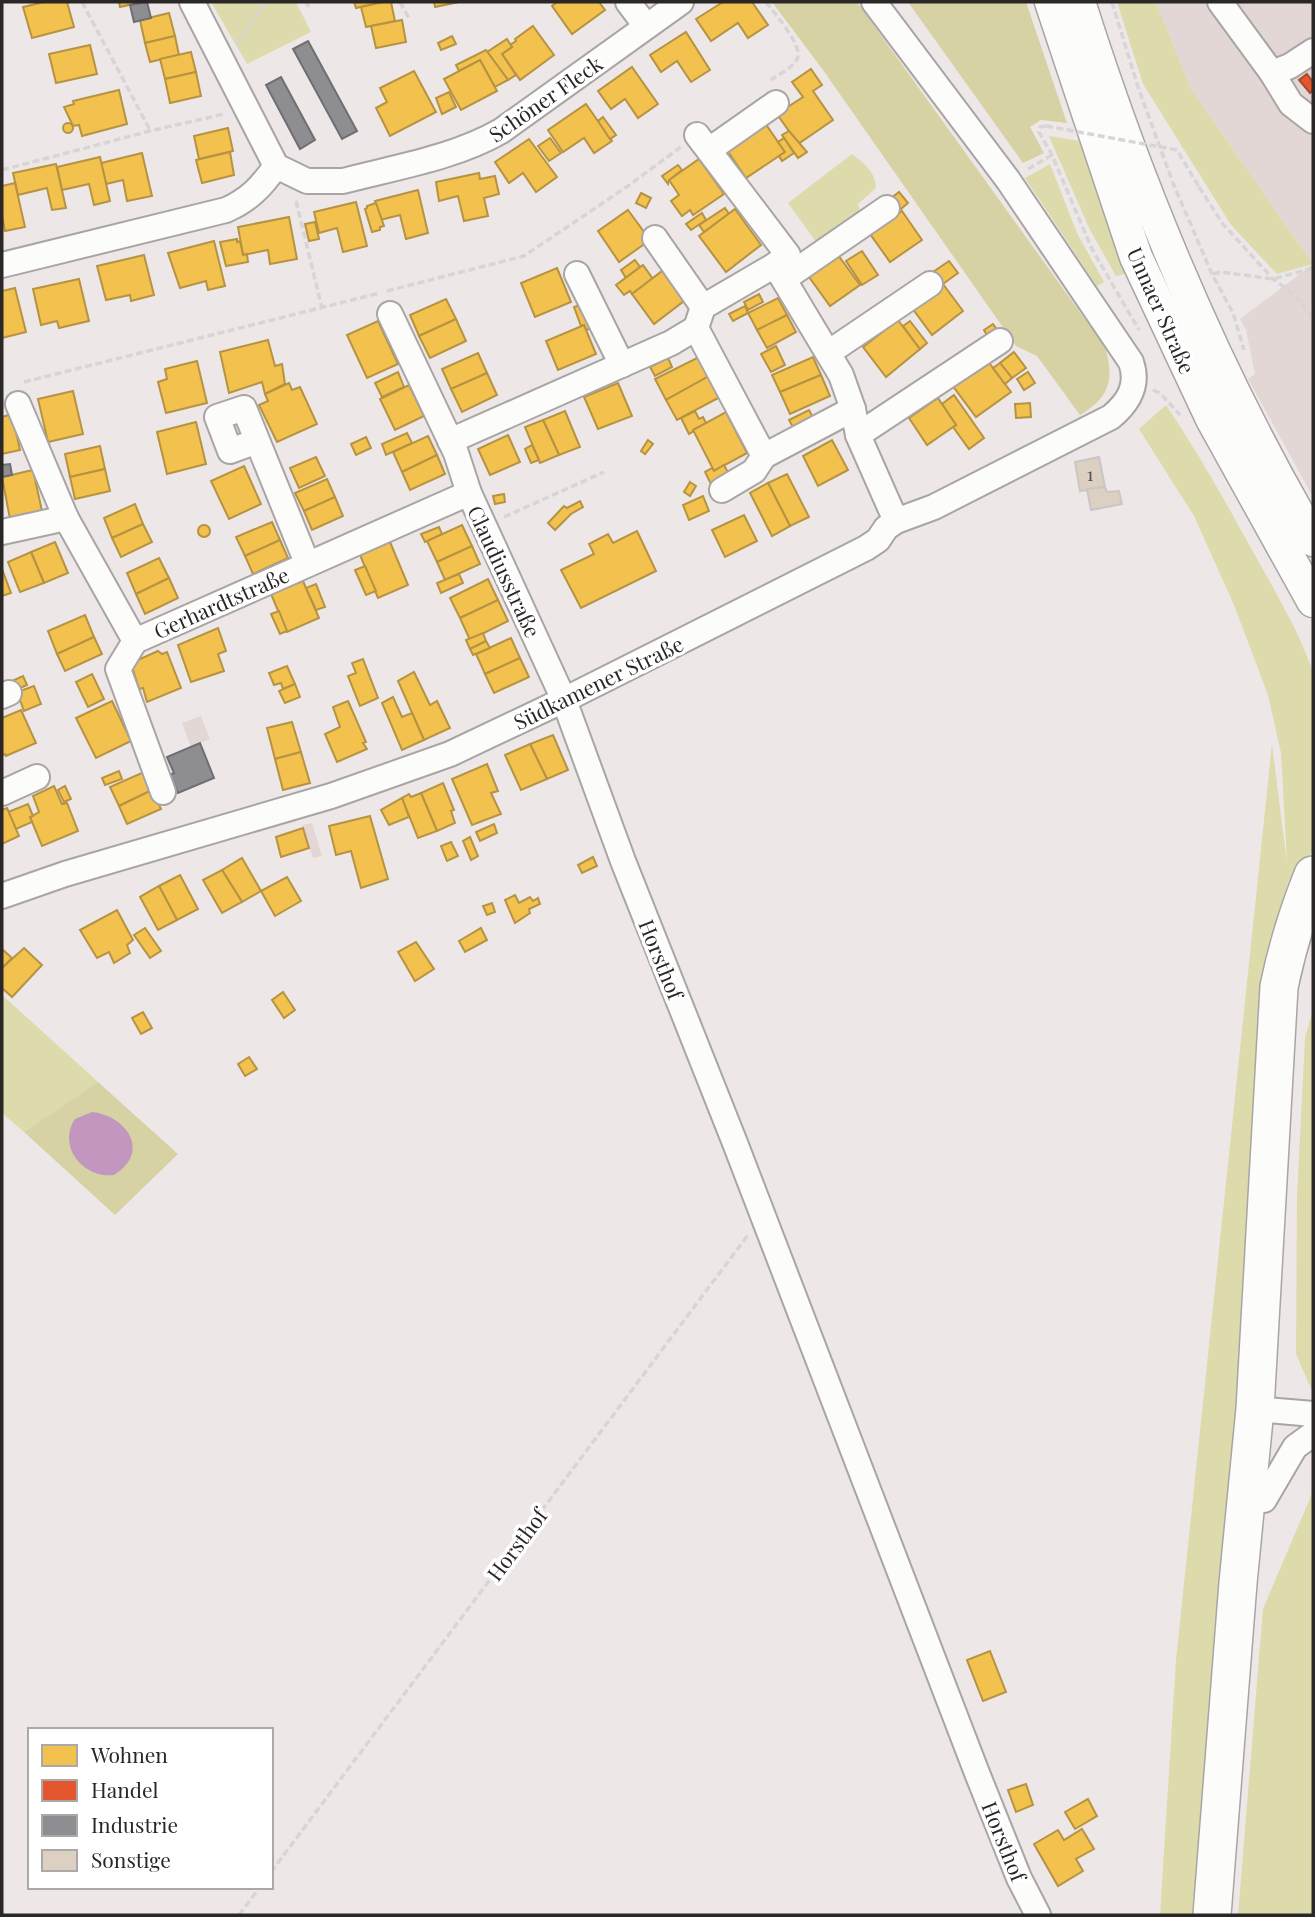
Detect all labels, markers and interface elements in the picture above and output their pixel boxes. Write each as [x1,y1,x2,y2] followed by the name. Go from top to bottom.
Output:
[483,48,608,148] street label: Schöner Fleck
[1122,242,1202,378] street label: Unnaer Straße
[1087,462,1094,486] house number: 1
[462,500,548,642] street label: Claudiusstraße
[149,560,293,644] street label: Gerhardtstraße
[508,629,688,735] street label: Südkamener Straße
[633,915,691,1005] street label: Horsthof
[480,1500,554,1586] street label: Horsthof
[28,1728,273,1889] legend
[90,1740,168,1768] text: Wohnen
[91,1775,159,1803] text: Handel
[976,1797,1034,1887] street label: Horsthof
[91,1810,178,1838] text: Industrie
[91,1845,171,1873] text: Sonstige

